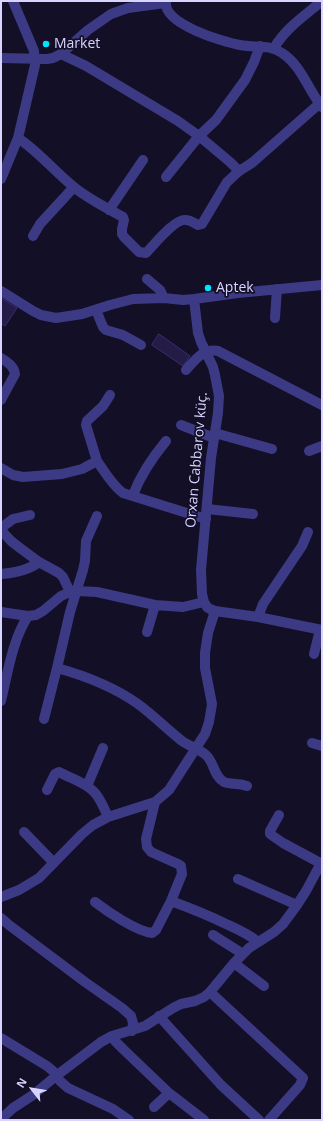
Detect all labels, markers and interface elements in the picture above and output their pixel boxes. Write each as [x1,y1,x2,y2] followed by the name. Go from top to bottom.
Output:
[54,36,100,52] place label: Market
[41,39,51,49] marker: Market
[216,280,254,296] place label: Aptek
[203,283,213,293] marker: Aptek
[183,391,211,529] street label: Orxan Cabbarov küç.
[12,1069,52,1109] north arrow
[13,1075,30,1090] text: N

